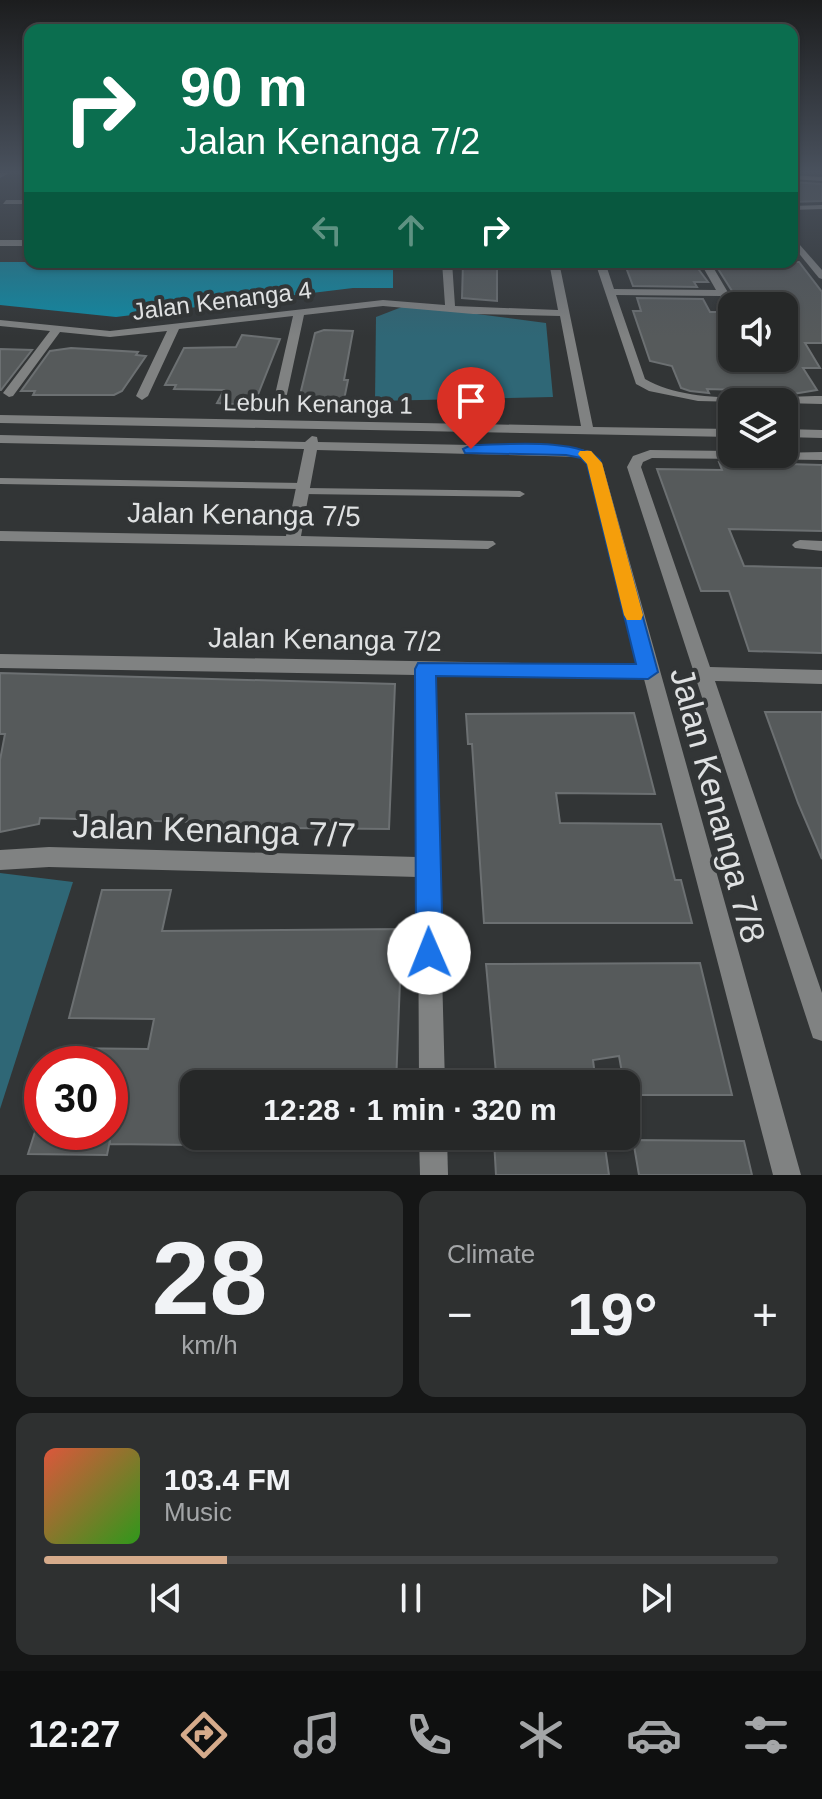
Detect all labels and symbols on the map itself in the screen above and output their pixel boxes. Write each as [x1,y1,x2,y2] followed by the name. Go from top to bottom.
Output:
[131,276,313,325] street label: Jalan Kenanga 4
[437,367,505,449] pin
[223,388,413,419] street label: Lebuh Kenanga 1
[127,497,361,532] street label: Jalan Kenanga 7/5
[208,622,442,657] street label: Jalan Kenanga 7/2
[663,663,773,947] street label: Jalan Kenanga 7/8
[72,806,356,854] street label: Jalan Kenanga 7/7
[387,911,471,995] position arrow
[24,1046,128,1150] speed limit sign: 30

